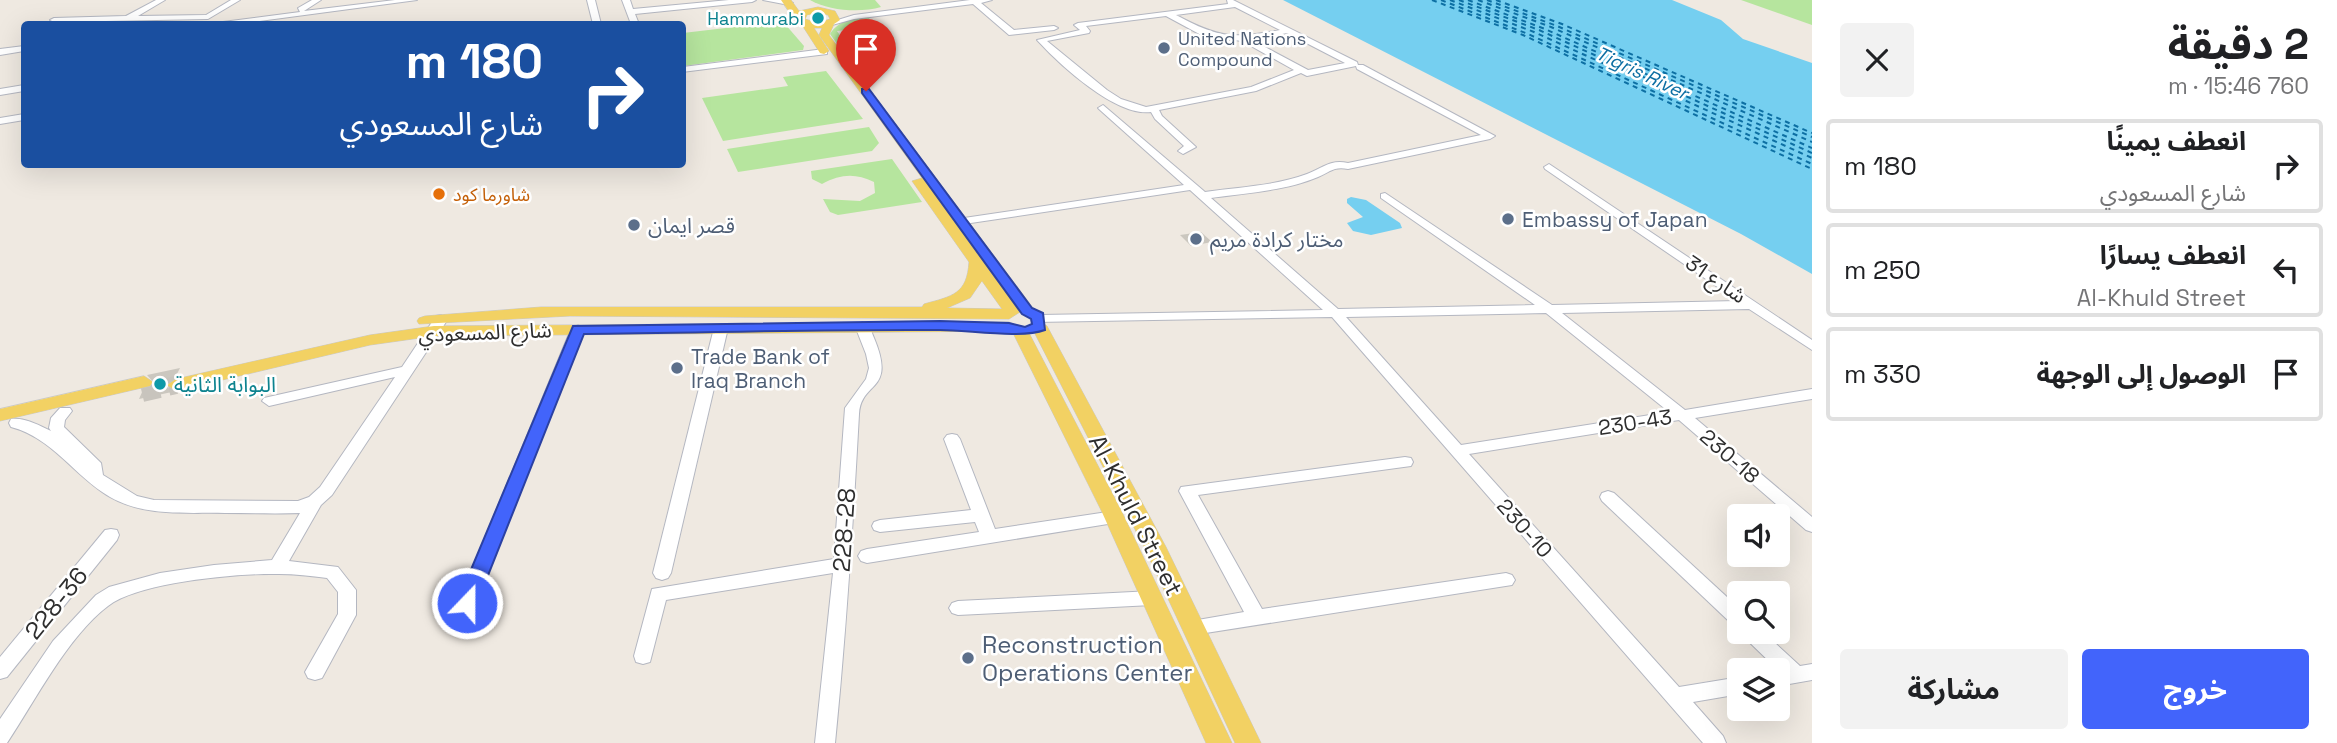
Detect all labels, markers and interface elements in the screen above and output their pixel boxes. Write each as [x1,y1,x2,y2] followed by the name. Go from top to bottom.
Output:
[707,7,804,30] place label: Hammurabi
[810,10,826,26] marker: Hammurabi
[2168,18,2309,71] text: 2 دقيقة
[836,19,896,91] pin
[1840,23,1914,97] button: close
[1178,27,1306,71] place label: United Nations Compound
[405,30,543,92] text: 180 m
[847,30,885,68] icon: arrive
[1156,40,1172,56] marker: United Nations Compound
[1592,41,1694,106] water label: Tigris River
[567,49,658,140] icon: right
[2168,71,2309,101] text: 760 m · 15:46
[339,104,543,144] text: شارع المسعودي
[2106,124,2246,158] text: انعطف يمينًا
[2267,147,2305,185] icon: right
[1844,149,1917,183] text: 180 m
[2100,178,2246,208] text: شارع المسعودي
[453,183,530,206] place label: شاورما كود
[431,186,447,202] marker: شاورما كود
[1522,206,1708,233] place label: Embassy of Japan
[1500,211,1516,227] marker: Embassy of Japan
[648,212,735,239] place label: قصر ايمان
[626,217,642,233] marker: قصر ايمان
[1210,226,1344,255] place label: مختار كرادة مريم
[1188,231,1204,247] marker: مختار كرادة مريم
[2100,238,2246,272] text: انعطف يسارًا
[1679,249,1752,311] street label: شارع 31
[2267,251,2305,289] icon: left
[1844,253,1921,287] text: 250 m
[2077,283,2246,313] text: Al-Khuld Street
[418,316,552,351] street label: شارع المسعودي
[691,343,830,394] place label: Trade Bank of Iraq Branch
[2267,355,2305,393] icon: arrive
[1844,357,1921,391] text: 330 m
[2036,357,2246,391] text: الوصول إلى الوجهة
[669,360,685,376] marker: Trade Bank of Iraq Branch
[174,371,276,398] place label: البوابة الثانية
[152,376,168,392] marker: البوابة الثانية
[1596,403,1674,441] street label: 230-43
[1695,423,1765,489] street label: 230-18
[1082,429,1190,601] street label: Al-Khuld Street
[826,487,862,573] street label: 228-28
[1491,493,1559,563] street label: 230-10
[1727,504,1790,721] map controls
[1727,504,1790,567] button: sound
[18,561,94,645] street label: 228-36
[430,566,504,640] position arrow
[1727,581,1790,644] button: search
[982,629,1193,688] place label: Reconstruction Operations Center
[1840,649,2068,729] button: مشاركة
[2082,649,2309,729] button: خروج
[960,650,976,666] marker: Reconstruction Operations Center
[1727,658,1790,721] button: layers

